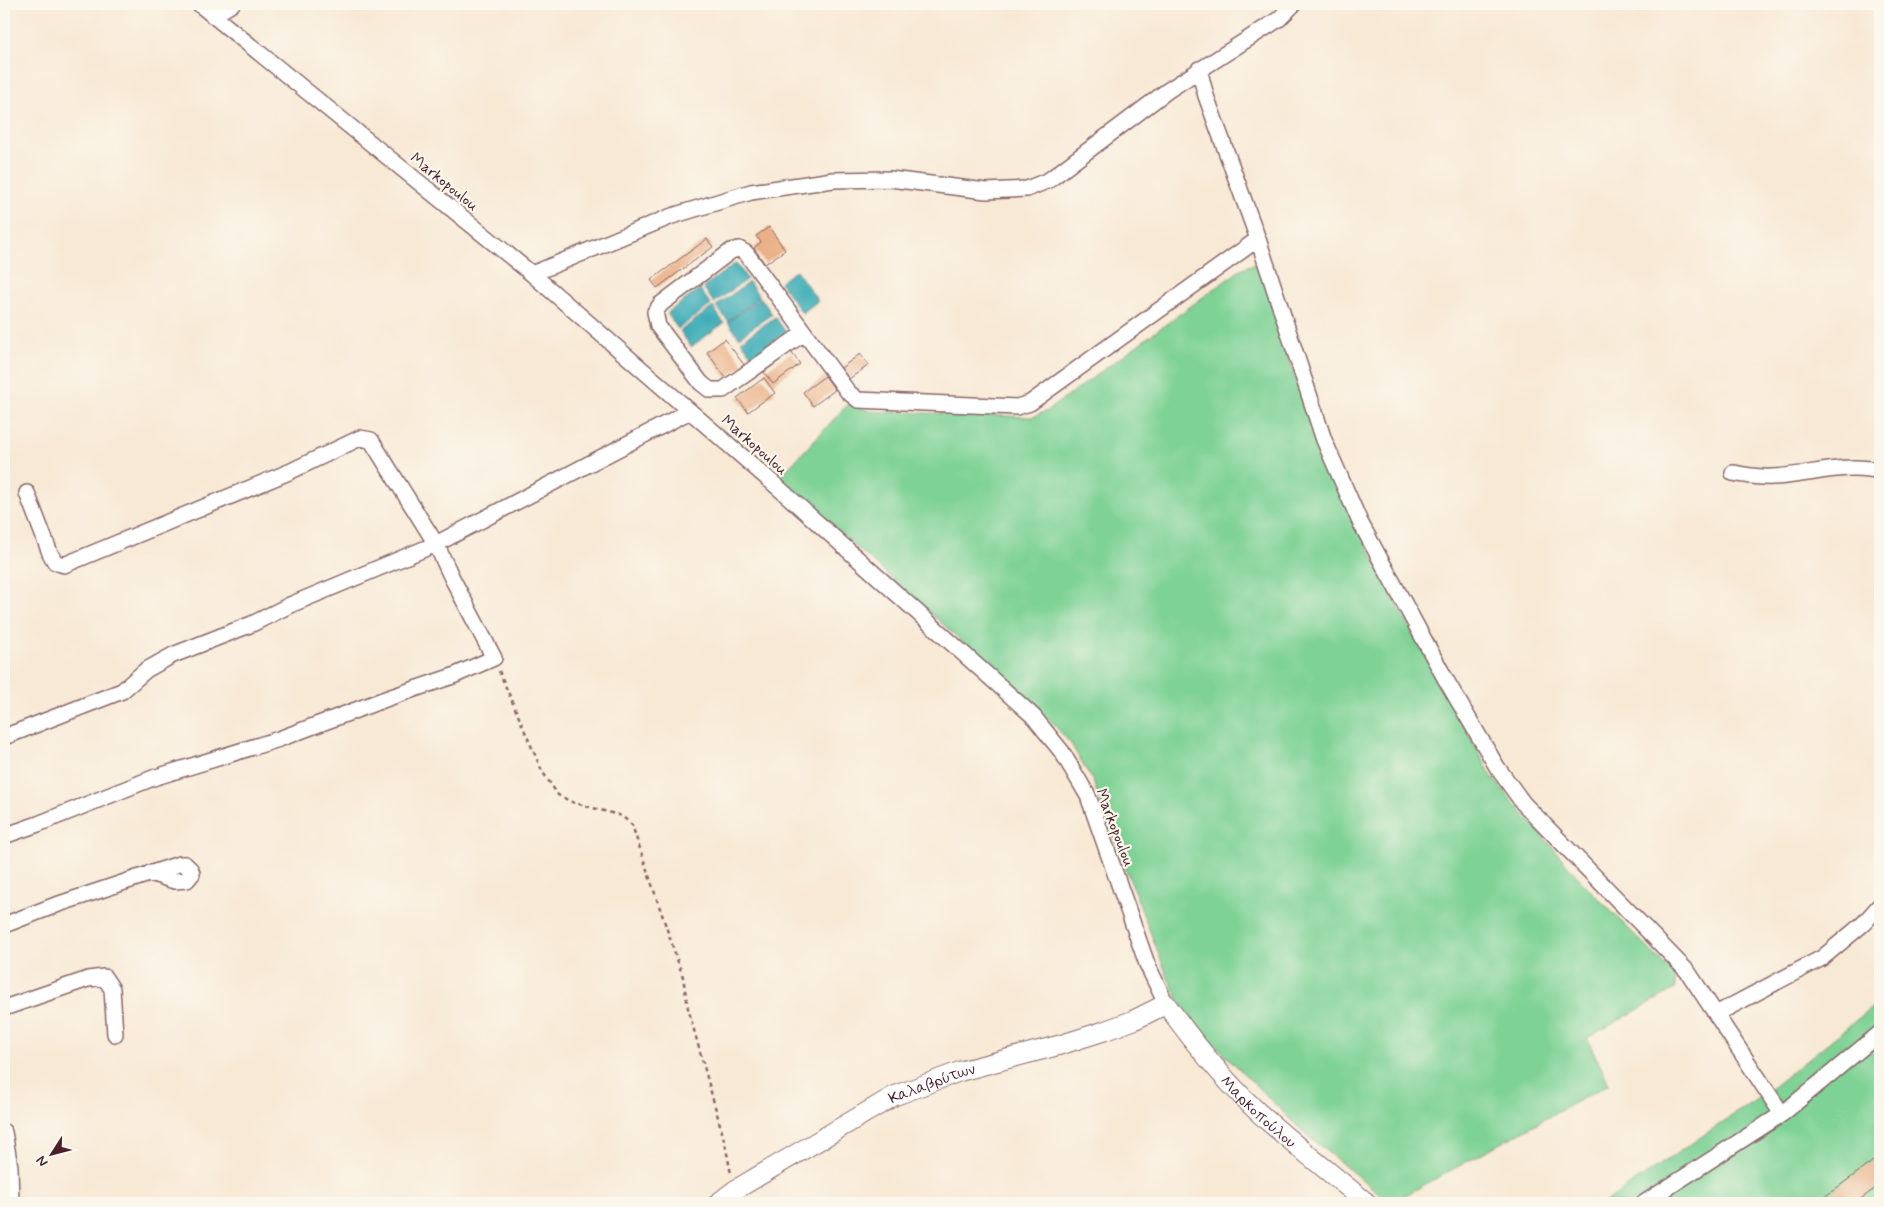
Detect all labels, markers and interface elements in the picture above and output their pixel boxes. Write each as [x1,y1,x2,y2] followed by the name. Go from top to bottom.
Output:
[406,148,483,216] street label: Markopoulou
[716,410,792,480] street label: Markopoulou
[1090,786,1139,870] street label: Markopoulou
[885,1059,977,1109] street label: Καλαβρύτων
[1215,1071,1300,1153] street label: Μαρκοπούλου
[28,1130,78,1180] north arrow
[32,1152,52,1170] text: N

